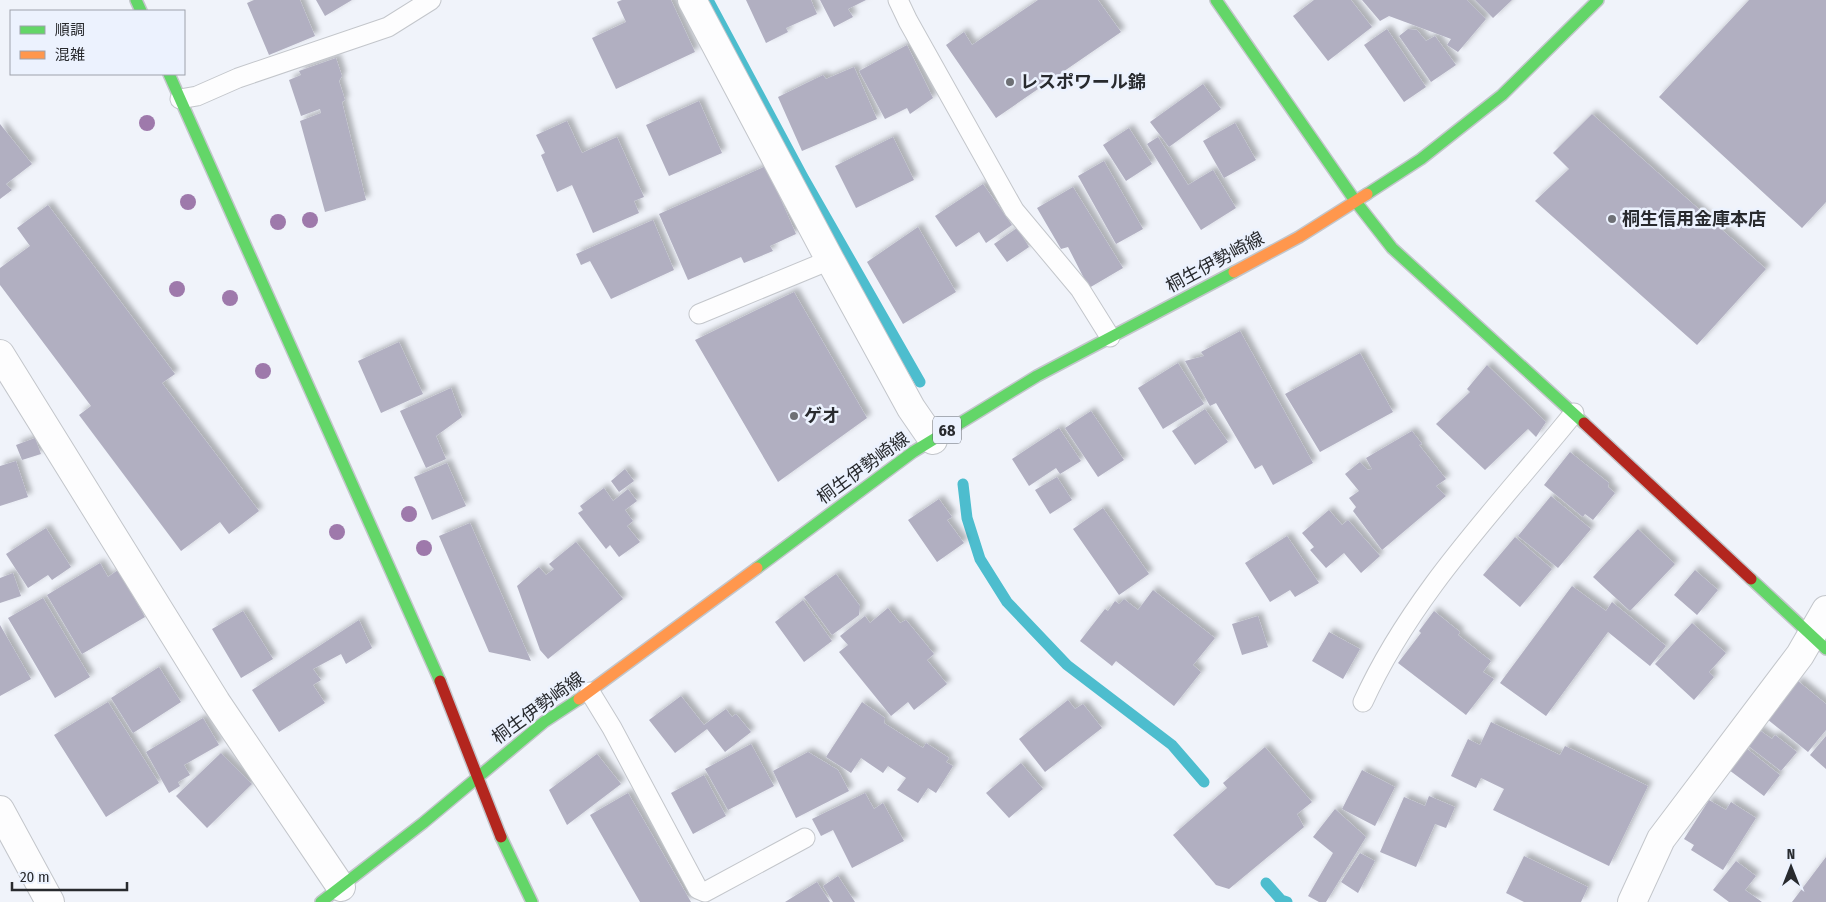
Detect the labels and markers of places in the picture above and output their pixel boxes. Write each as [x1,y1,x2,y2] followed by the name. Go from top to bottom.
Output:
[1020,71,1146,93] place label: レスポワール錦
[1004,76,1016,88] marker: レスポワール錦
[1622,208,1766,230] place label: 桐生信用金庫本店
[1606,213,1618,225] marker: 桐生信用金庫本店
[804,405,840,427] place label: ゲオ
[788,410,800,422] marker: ゲオ

